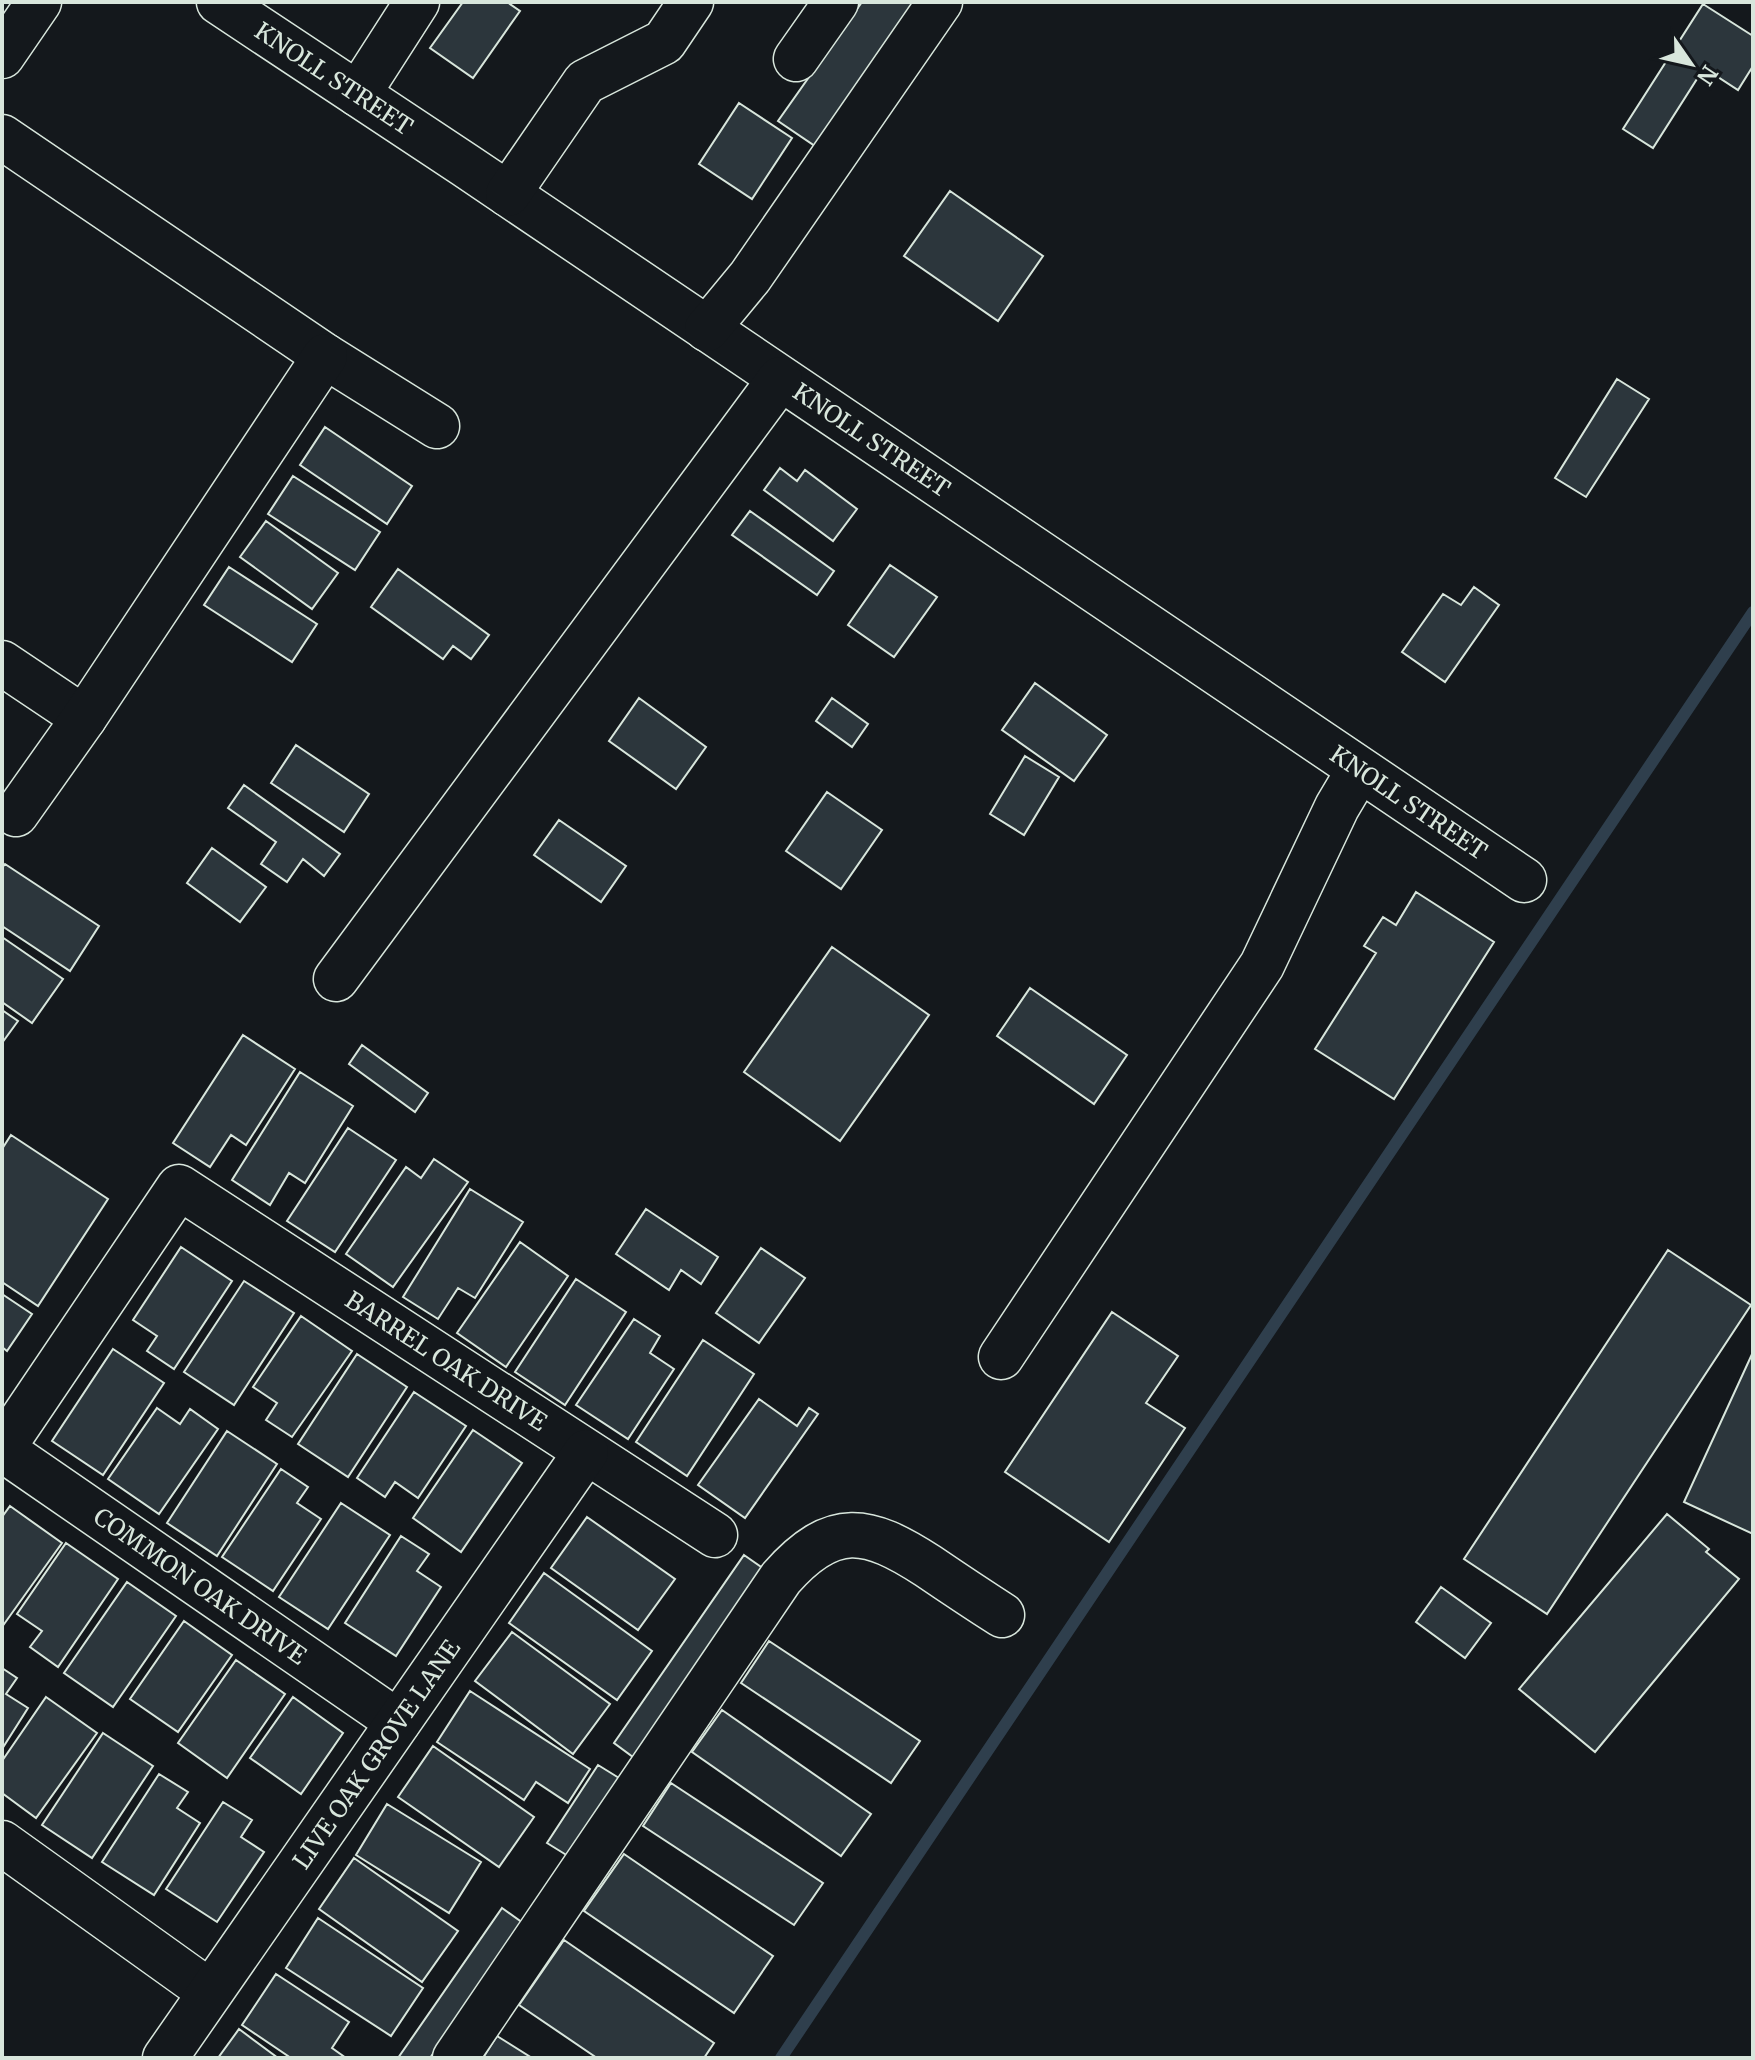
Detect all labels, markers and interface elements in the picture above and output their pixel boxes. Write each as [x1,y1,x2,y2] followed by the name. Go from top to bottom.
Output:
[249,15,419,142] street label: KNOLL STREET
[1651,24,1731,104] north arrow
[1691,60,1724,91] text: N
[787,376,957,504] street label: KNOLL STREET
[1324,738,1494,866] street label: KNOLL STREET
[340,1284,554,1438] street label: BARREL OAK DRIVE
[88,1501,313,1672] street label: COMMON OAK DRIVE
[286,1633,467,1875] street label: LIVE OAK GROVE LANE

